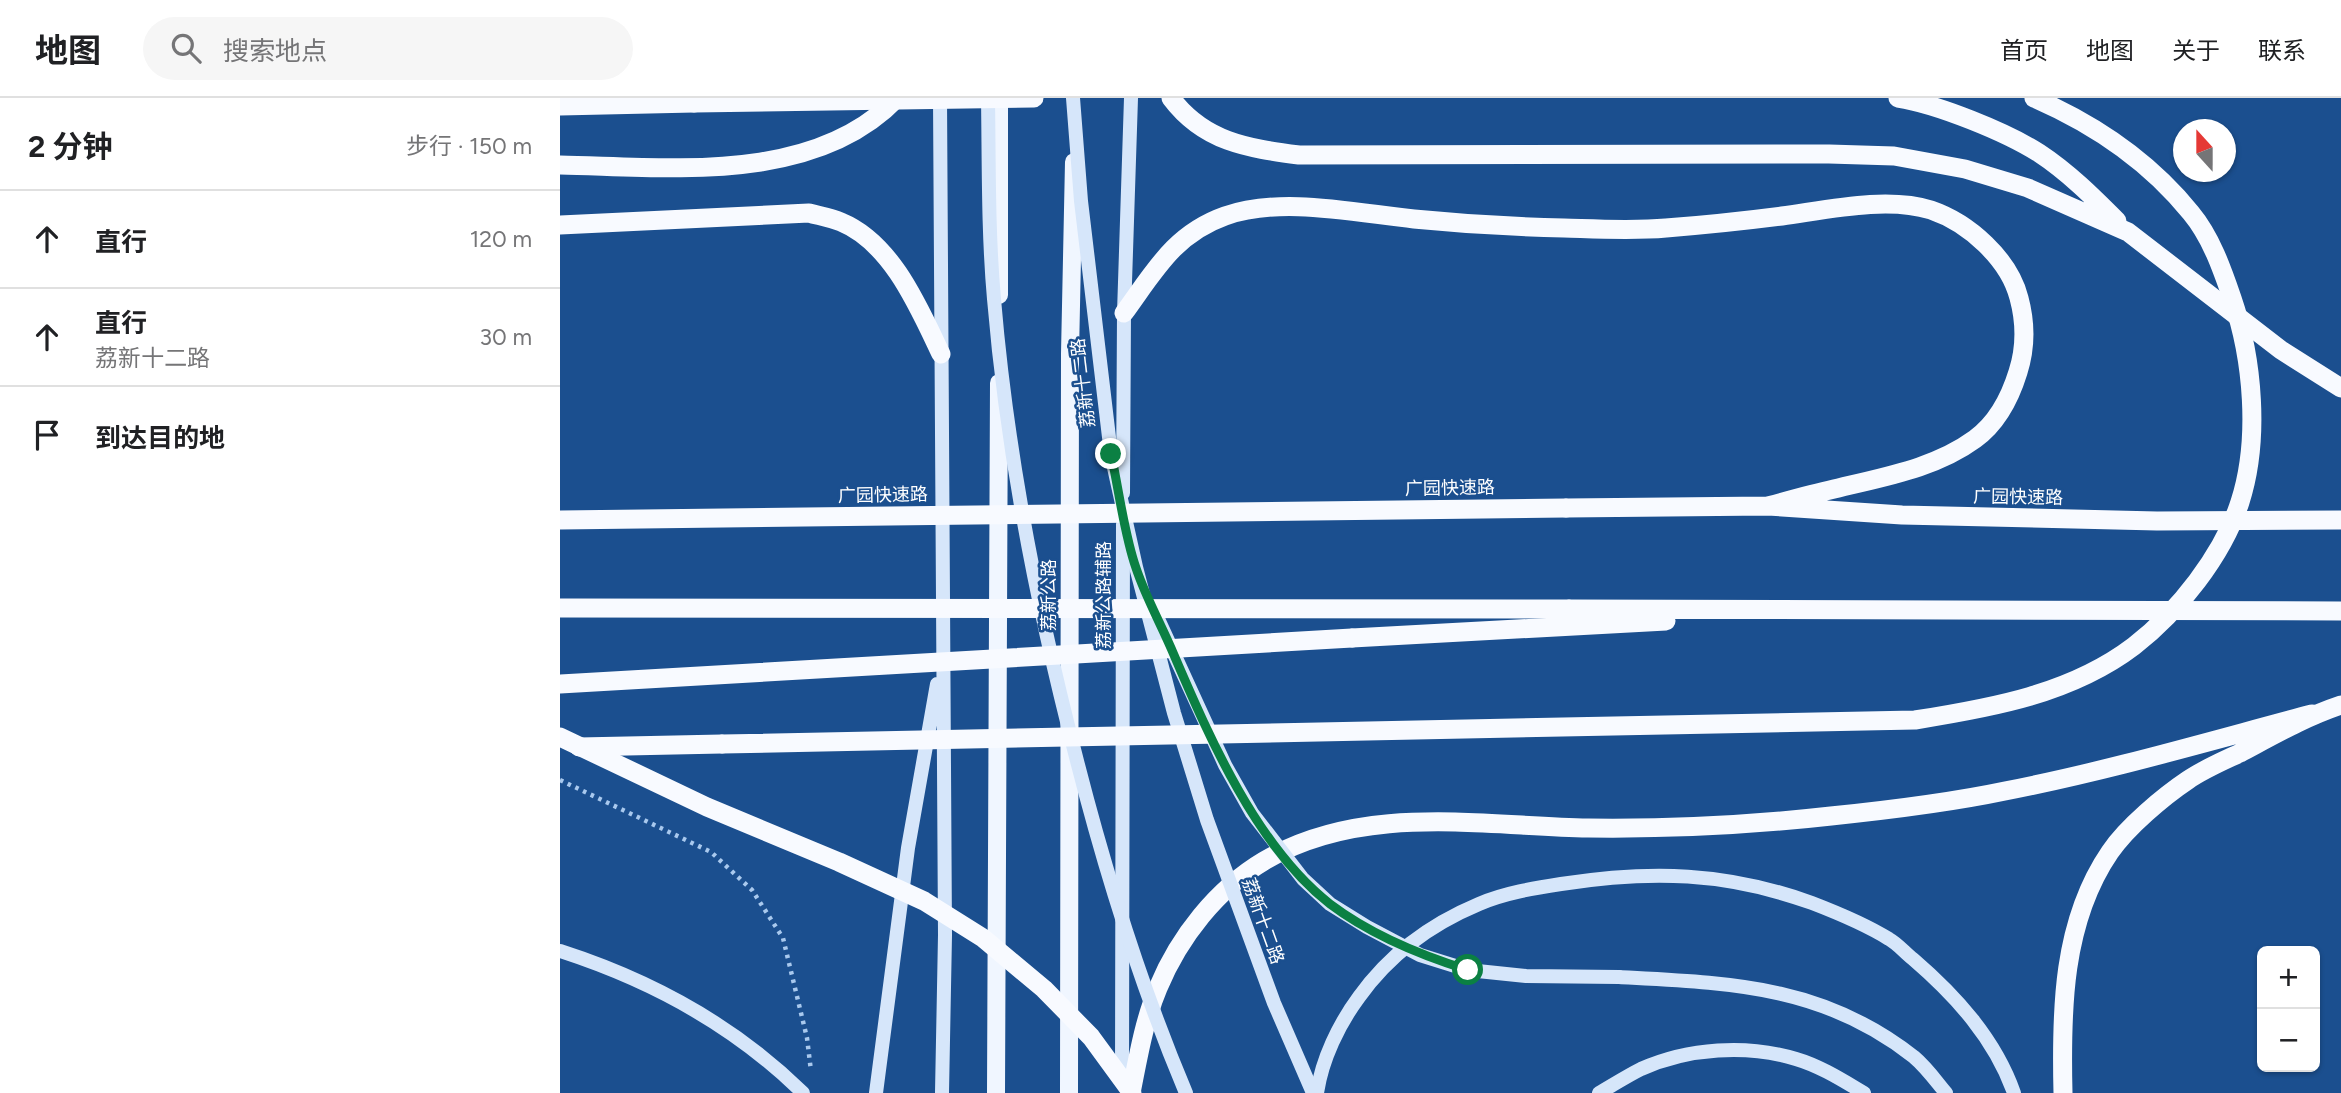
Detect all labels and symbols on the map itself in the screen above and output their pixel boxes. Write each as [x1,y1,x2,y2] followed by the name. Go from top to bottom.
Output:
[2173,119,2236,182] north arrow
[1067,337,1099,429] street label: 荔新十二路
[1095,438,1126,469] route end
[1405,476,1495,500] street label: 广园快速路
[838,483,928,507] street label: 广园快速路
[1973,485,2063,509] street label: 广园快速路
[1093,541,1115,649] street label: 荔新公路辅路
[1038,559,1060,631] street label: 荔新公路
[1237,875,1289,967] street label: 荔新十二路
[1452,954,1483,985] route start

